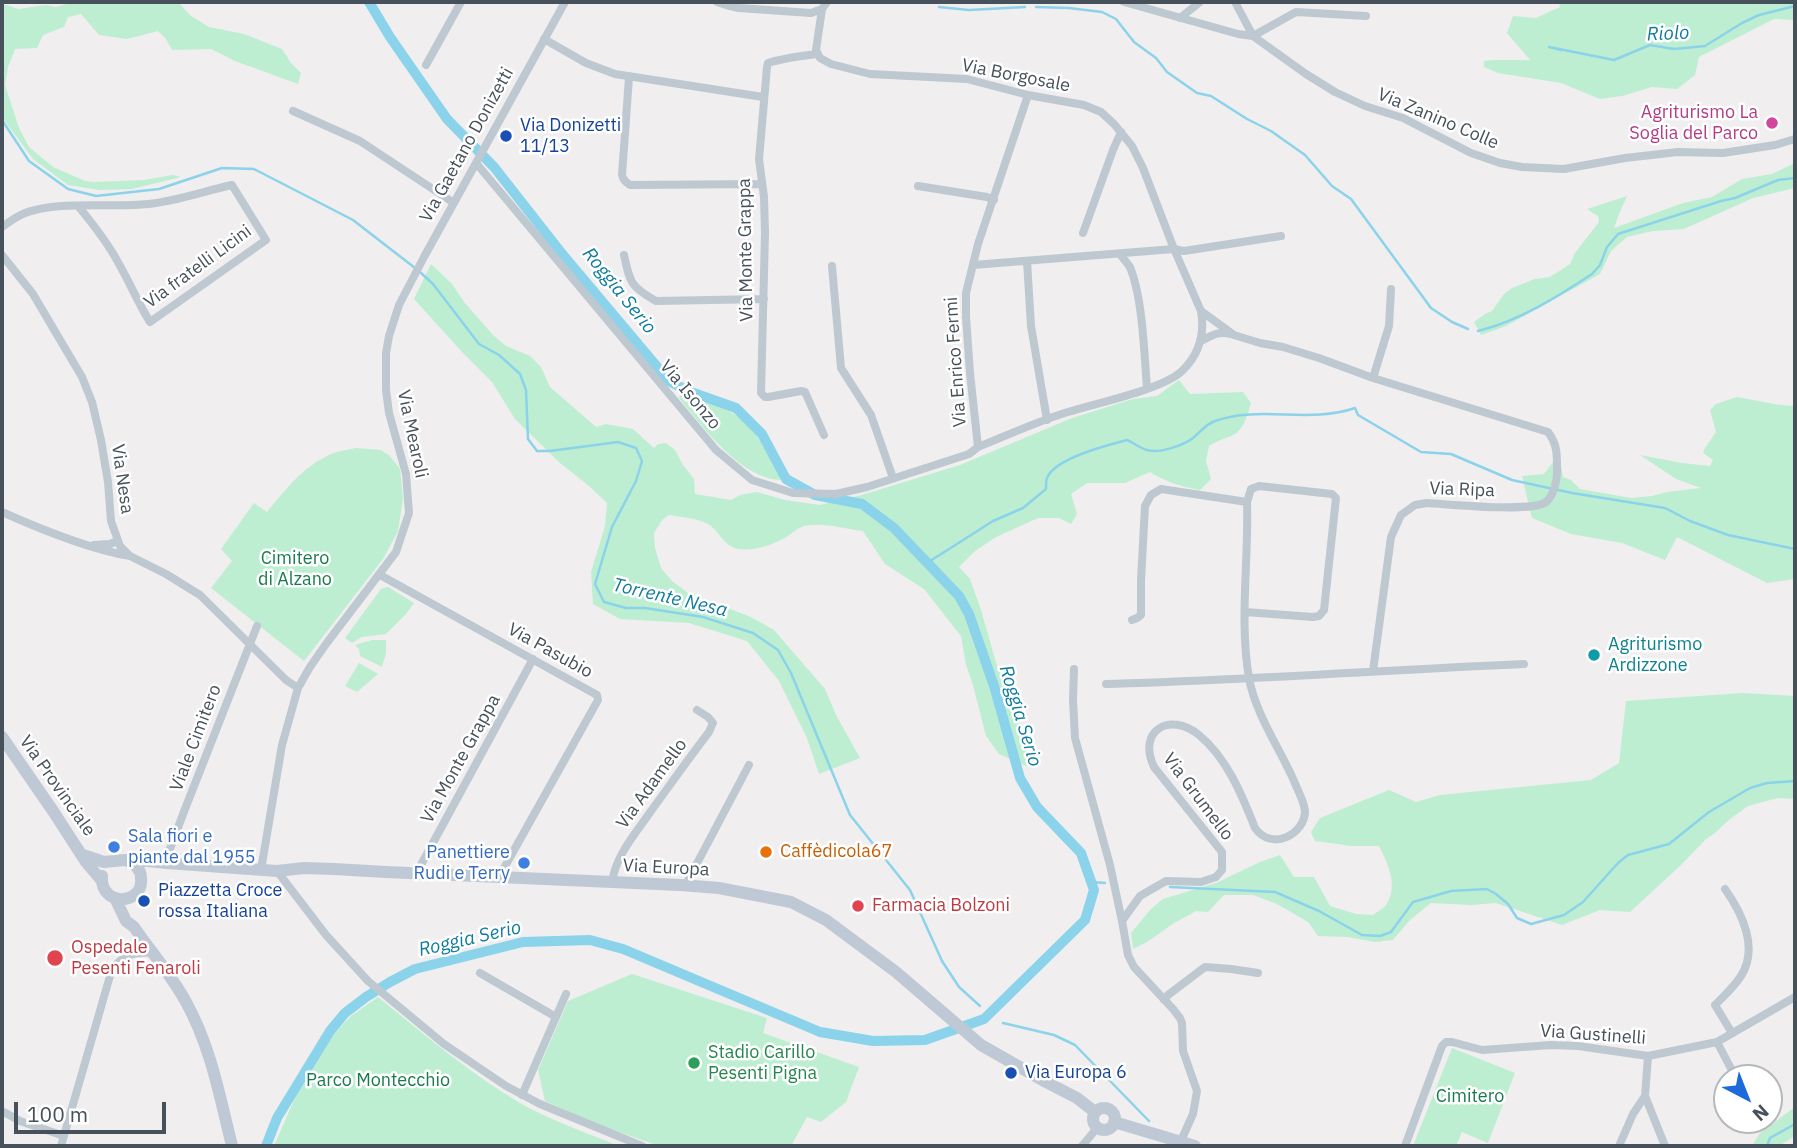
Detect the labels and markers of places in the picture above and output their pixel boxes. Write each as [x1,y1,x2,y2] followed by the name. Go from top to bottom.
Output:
[1629,102,1758,144] place label: Agriturismo La Soglia del Parco
[520,115,621,158] place label: Via Donizetti 11/13
[1764,115,1780,131] marker: Agriturismo La Soglia del Parco
[498,128,514,144] marker: Via Donizetti 11/13
[1608,634,1702,676] place label: Agriturismo Ardizzone
[1586,647,1602,663] marker: Agriturismo Ardizzone
[128,826,256,868] place label: Sala fiori e piante dal 1955
[106,839,122,855] marker: Sala fiori e piante dal 1955
[780,841,892,863] place label: Caffèdicola67
[414,842,510,884] place label: Panettiere Rudi e Terry
[758,844,774,860] marker: Caffèdicola67
[516,855,532,871] marker: Panettiere Rudi e Terry
[158,880,282,922] place label: Piazzetta Croce rossa Italiana
[136,893,152,909] marker: Piazzetta Croce rossa Italiana
[872,895,1010,917] place label: Farmacia Bolzoni
[850,898,866,914] marker: Farmacia Bolzoni
[71,937,201,979] place label: Ospedale Pesenti Fenaroli
[45,948,65,968] marker: Ospedale Pesenti Fenaroli
[708,1042,817,1084] place label: Stadio Carillo Pesenti Pigna
[686,1055,702,1071] marker: Stadio Carillo Pesenti Pigna
[1025,1062,1127,1084] place label: Via Europa 6
[1003,1065,1019,1081] marker: Via Europa 6

